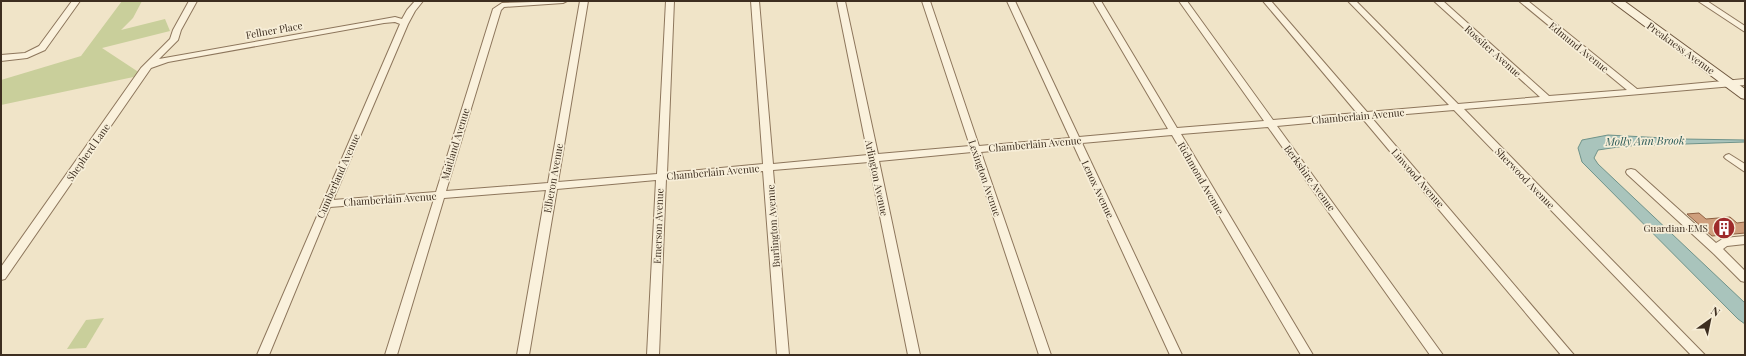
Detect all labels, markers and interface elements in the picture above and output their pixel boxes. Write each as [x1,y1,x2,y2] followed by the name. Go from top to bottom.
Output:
[244,18,304,42] street label: Fellner Place
[1546,18,1612,76] street label: Edmund Avenue
[1644,19,1718,77] street label: Preakness Avenue
[1462,22,1524,80] street label: Rossiter Avenue
[1311,105,1405,127] street label: Chamberlain Avenue
[437,106,473,182] street label: Maitland Avenue
[63,120,113,184] street label: Shepherd Lane
[313,131,363,221] street label: Cumberland Avenue
[1604,132,1685,149] water label: Molly Ann Brook
[988,133,1082,155] street label: Chamberlain Avenue
[862,138,892,217] street label: Arlington Avenue
[965,138,1005,218] street label: Lexington Avenue
[1175,139,1227,217] street label: Richmond Avenue
[540,142,566,214] street label: Elberon Avenue
[1281,142,1339,214] street label: Berkshire Avenue
[1492,144,1558,212] street label: Sherwood Avenue
[1388,145,1448,211] street label: Linwood Avenue
[1078,158,1118,220] street label: Lenox Avenue
[666,161,760,183] street label: Chamberlain Avenue
[763,184,783,268] street label: Burlington Avenue
[650,188,666,264] street label: Emerson Avenue
[343,189,437,209] street label: Chamberlain Avenue
[1711,215,1737,241] building icon: Guardian EMS
[1644,221,1708,235] place label: Guardian EMS
[1690,300,1730,340] north arrow
[1708,303,1723,320] text: N

